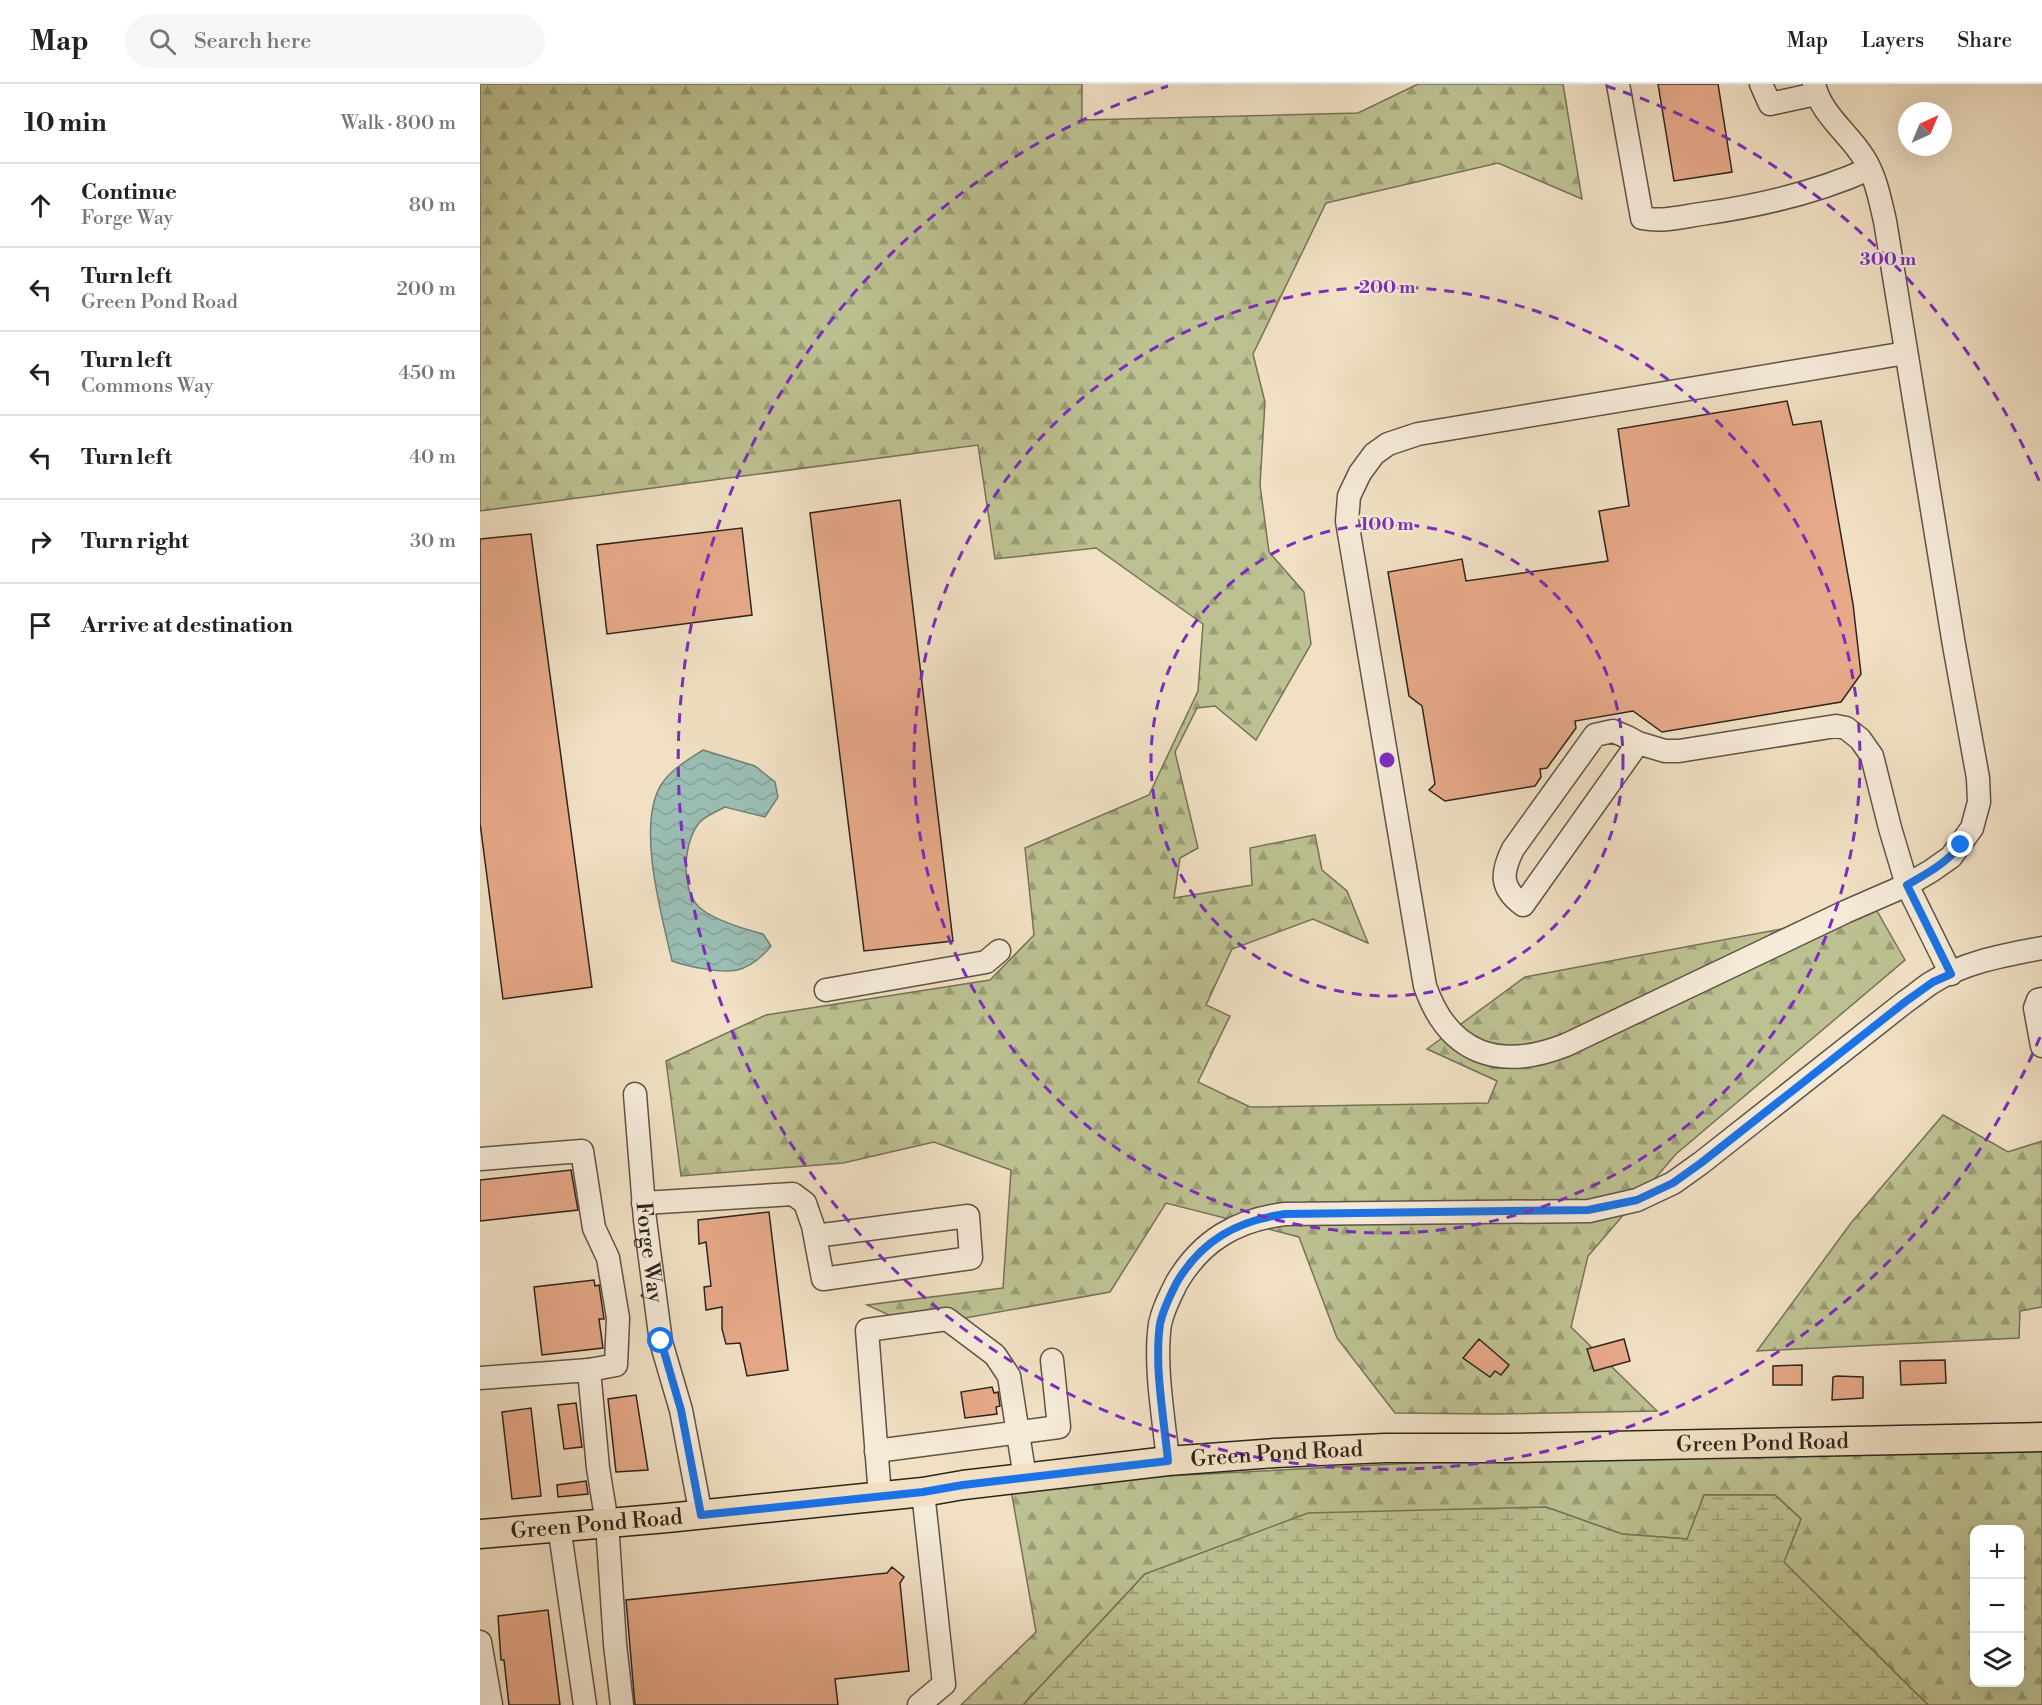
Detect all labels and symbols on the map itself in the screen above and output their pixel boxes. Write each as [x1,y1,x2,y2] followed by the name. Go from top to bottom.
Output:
[1898,102,1952,156] north arrow
[1860,248,1917,271] text: 300 m
[1359,276,1416,299] text: 200 m
[1360,513,1414,536] text: 100 m
[1377,750,1397,770] centre of rings
[1947,831,1973,857] route end
[630,1201,669,1305] street label: Forge Way
[647,1327,673,1353] route start
[1676,1427,1850,1458] street label: Green Pond Road
[1190,1435,1364,1473] street label: Green Pond Road
[509,1503,684,1545] street label: Green Pond Road

